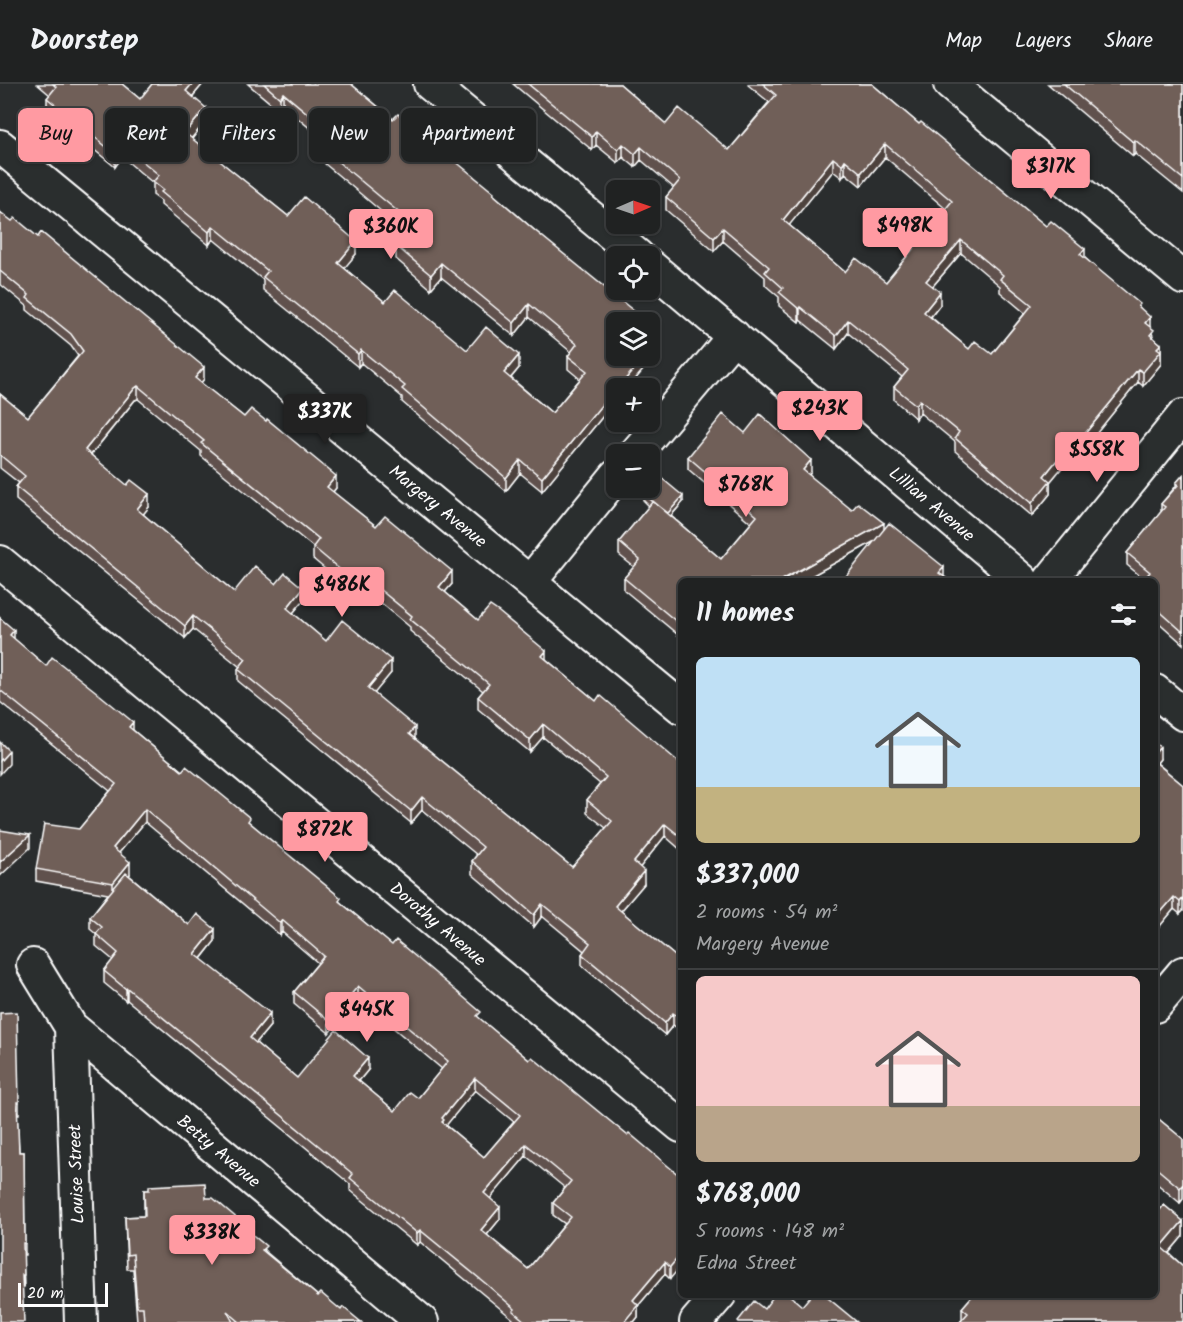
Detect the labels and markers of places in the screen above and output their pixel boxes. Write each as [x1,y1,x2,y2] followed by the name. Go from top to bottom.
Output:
[1009,149,1093,200] pin: $317K
[863,208,947,259] pin: $498K
[349,209,433,260] pin: $360K
[778,391,862,442] pin: $243K
[283,394,367,445] pin: $337K
[1055,432,1139,483] pin: $558K
[704,467,788,518] pin: $768K
[300,567,384,618] pin: $486K
[283,812,367,863] pin: $872K
[325,992,409,1043] pin: $445K
[170,1215,254,1266] pin: $338K

